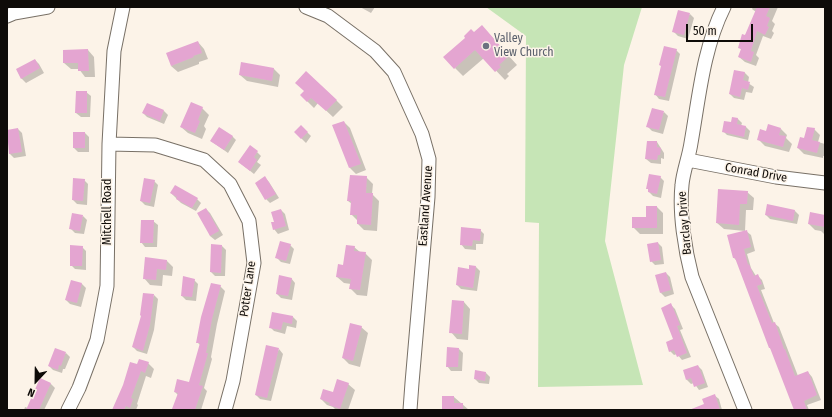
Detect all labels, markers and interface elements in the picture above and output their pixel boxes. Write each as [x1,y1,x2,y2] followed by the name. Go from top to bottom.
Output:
[688,16,755,42] scale bar
[693,24,717,38] text: 50 m
[494,32,554,60] place label: Valley View Church
[481,41,491,51] marker: Valley View Church
[724,160,788,186] street label: Conrad Drive
[416,165,436,247] street label: Eastland Avenue
[101,179,115,245] street label: Mitchell Road
[675,191,695,255] street label: Barclay Drive
[237,260,259,318] street label: Potter Lane
[16,361,56,401] north arrow
[26,385,37,400] text: N

